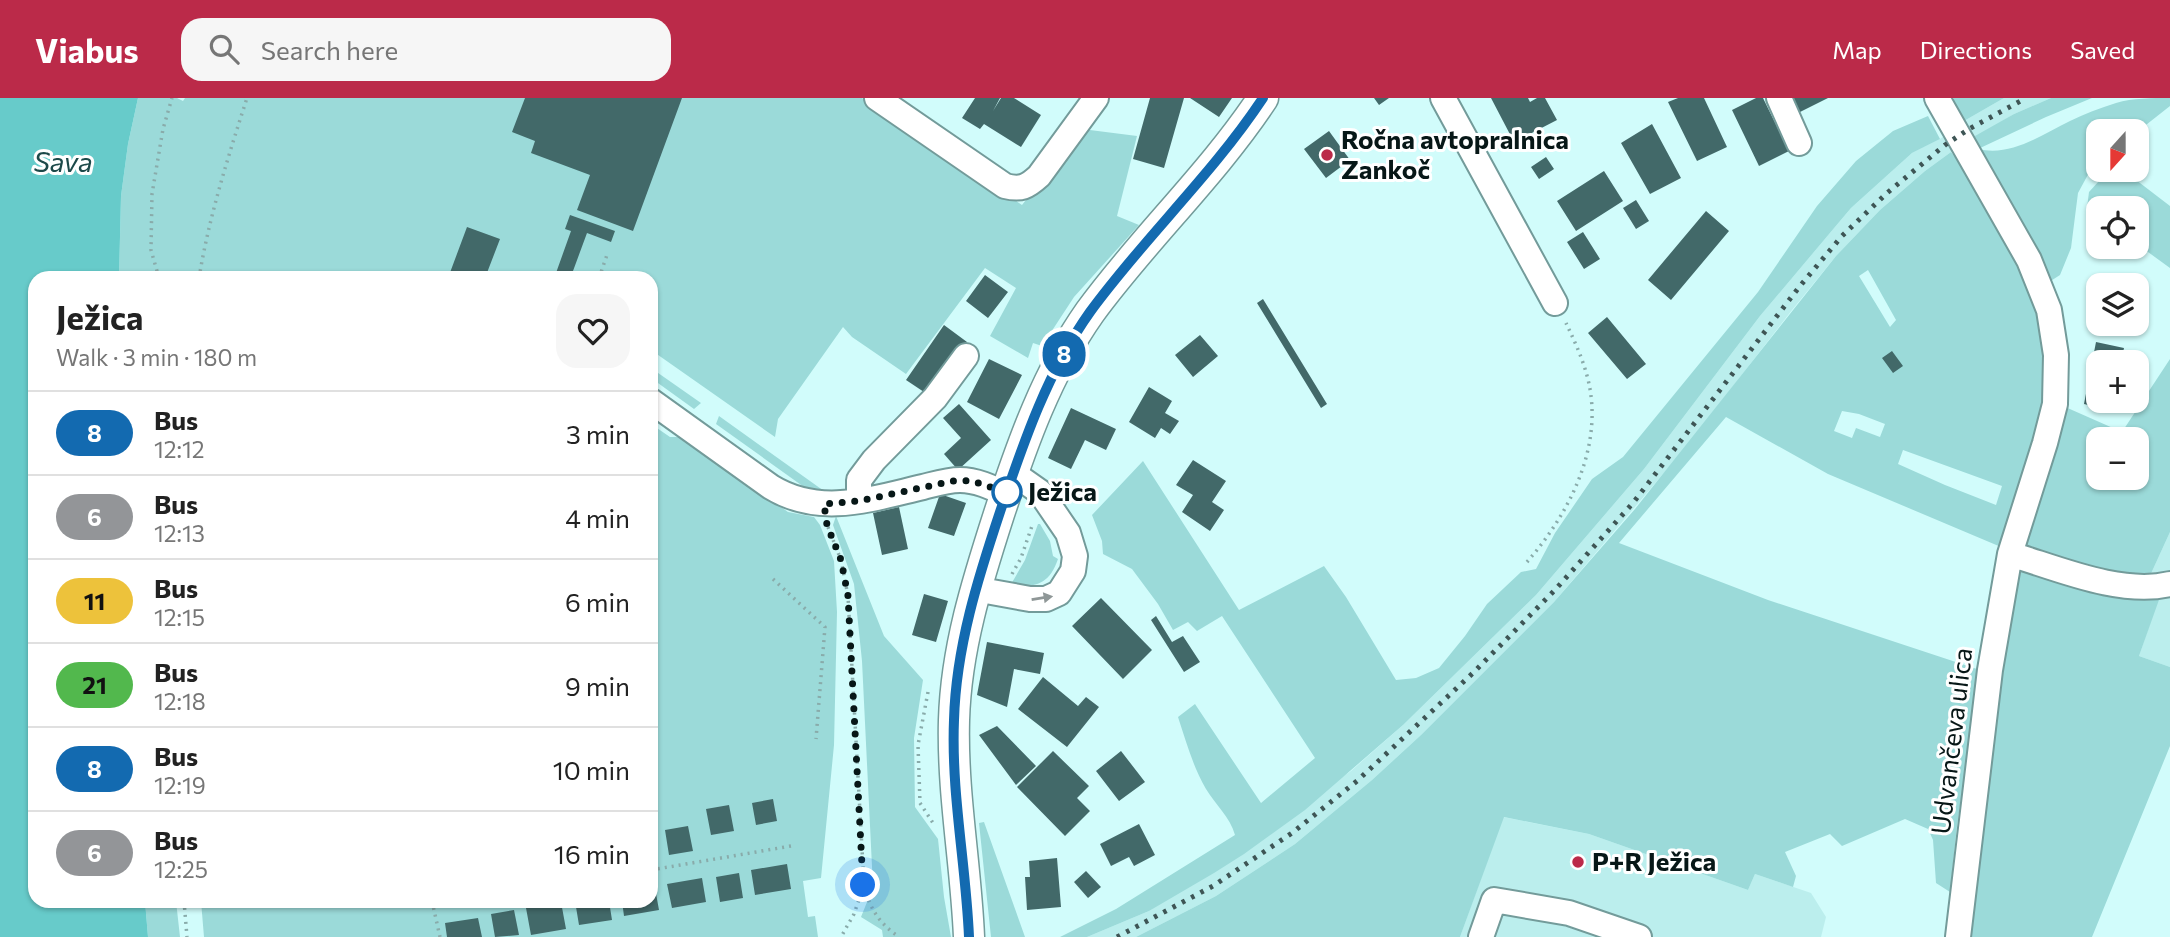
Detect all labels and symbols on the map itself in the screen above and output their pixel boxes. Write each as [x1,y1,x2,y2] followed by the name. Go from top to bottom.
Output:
[2086,119,2149,182] north arrow
[1341,123,1569,184] place label: Ročna avtopralnica Zankoč
[33,144,93,178] water label: Sava
[1319,147,1335,163] marker: Ročna avtopralnica Zankoč
[1041,331,1087,377] line badge: 8
[1028,475,1097,506] place label: Ježica
[992,477,1022,507] marker: Ježica
[1031,592,1053,603] one-way arrow
[1924,646,1977,836] street label: Udvančeva ulica
[1592,845,1716,876] place label: P+R Ježica
[1570,854,1586,870] marker: P+R Ježica
[845,867,880,902] your location

